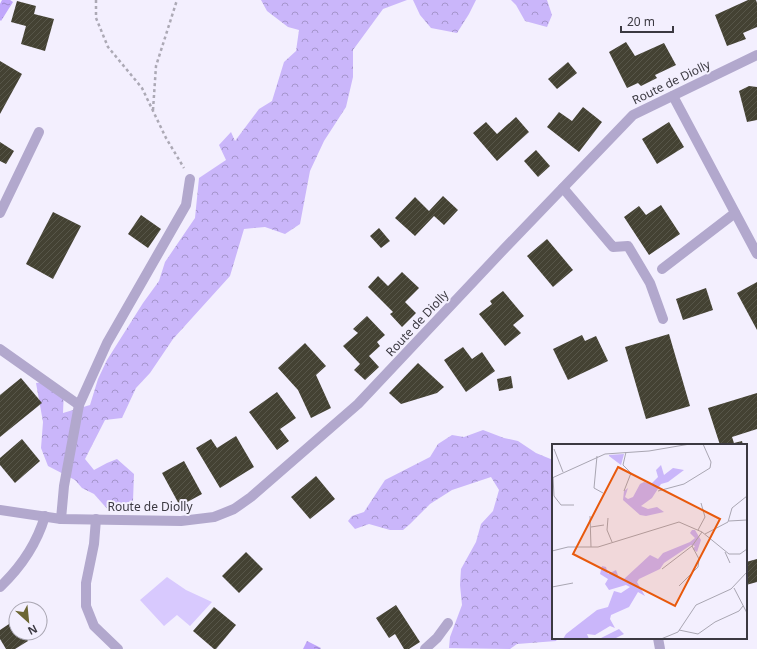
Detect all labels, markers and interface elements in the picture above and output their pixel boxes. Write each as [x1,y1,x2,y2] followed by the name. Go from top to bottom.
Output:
[621,8,673,34] scale bar
[627,13,655,30] text: 20 m
[629,55,714,108] street label: Route de Diolly
[382,285,453,360] street label: Route de Diolly
[552,444,747,639] inset map
[107,498,193,515] street label: Route de Diolly
[8,601,48,641] north arrow
[25,622,40,639] text: N

